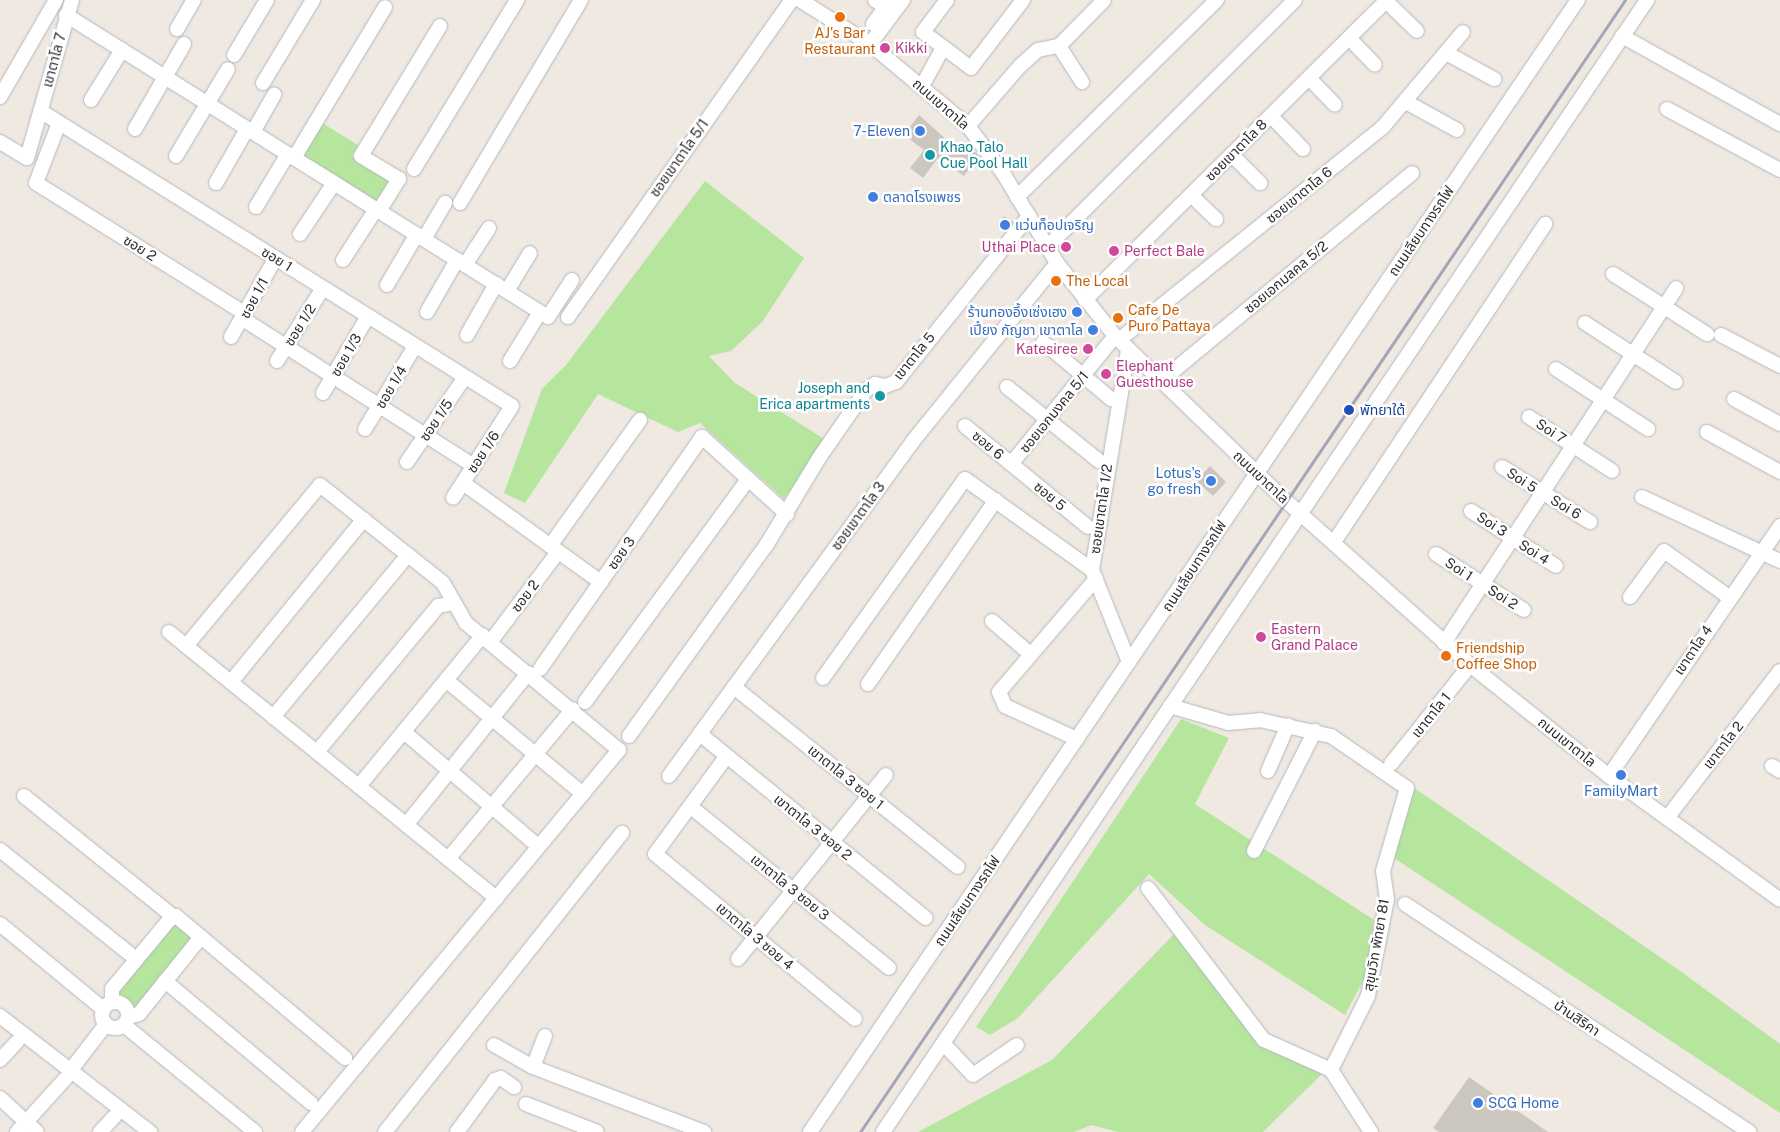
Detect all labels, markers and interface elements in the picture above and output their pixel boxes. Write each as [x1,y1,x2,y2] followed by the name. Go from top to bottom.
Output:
[834,11,846,23] marker: AJ's Bar Restaurant
[804,25,876,58] place label: AJ's Bar Restaurant
[39,31,69,89] street label: เขาตาโล 7
[895,40,927,56] place label: Kikki
[879,42,891,54] marker: Kikki
[909,75,973,133] street label: ถนนเขาตาโล
[646,116,712,200] street label: ซอยเขาตาโล 5/1
[1202,116,1270,184] street label: ซอยเขาตาโล 8
[853,123,910,139] place label: 7-Eleven
[914,125,926,137] marker: 7-Eleven
[940,139,1028,172] place label: Khao Talo Cue Pool Hall
[924,149,936,161] marker: Khao Talo Cue Pool Hall
[1263,163,1335,227] street label: ซอยเขาตาโล 6
[1385,183,1457,279] street label: ถนนเลียบทางรถไฟ
[883,189,961,205] place label: ตลาดโรงเพชร
[867,191,879,203] marker: ตลาดโรงเพชร
[1015,217,1094,233] place label: แว่นท็อปเจริญ
[999,219,1011,231] marker: แว่นท็อปเจริญ
[120,231,160,265] street label: ซอย 2
[1241,237,1331,317] street label: ซอยเอกมลคล 5/2
[982,239,1056,255] place label: Uthai Place
[1060,241,1072,253] marker: Uthai Place
[258,243,296,275] street label: ซอย 1
[1124,243,1205,259] place label: Perfect Bale
[1108,245,1120,257] marker: Perfect Bale
[1066,273,1129,289] place label: The Local
[236,275,272,321] street label: ซอย 1/1
[1050,275,1062,287] marker: The Local
[281,301,319,349] street label: ซอย 1/2
[1128,302,1211,334] place label: Cafe De Puro Pattaya
[968,304,1067,320] place label: ร้านทองอึ้งเซ่งเฮง
[1071,306,1083,318] marker: ร้านทองอึ้งเซ่งเฮง
[1112,312,1124,324] marker: Cafe De Puro Pattaya
[969,322,1083,338] place label: เปี๋ยง กัญชา เขาตาโล
[1087,324,1099,336] marker: เปี๋ยง กัญชา เขาตาโล
[890,329,938,383] street label: เขาตาโล 5
[327,330,365,380] street label: ซอย 1/3
[1016,341,1078,357] place label: Katesiree
[1082,343,1094,355] marker: Katesiree
[1116,358,1194,391] place label: Elephant Guesthouse
[372,363,410,411] street label: ซอย 1/4
[1016,368,1092,456] street label: ซอยเอกมงคล 5/1
[1100,368,1112,380] marker: Elephant Guesthouse
[759,380,870,412] place label: Joseph and Erica apartments
[874,390,886,402] marker: Joseph and Erica apartments
[416,396,456,444] street label: ซอย 1/5
[1360,402,1405,418] place label: พัทยาใต้
[1342,403,1356,417] marker: พัทยาใต้
[1533,415,1569,447] street label: Soi 7
[969,427,1007,463] street label: ซอย 6
[463,428,503,476] street label: ซอย 1/6
[1230,447,1292,507] street label: ถนนเขาตาโล
[1086,463,1116,555] street label: ซอยเขาตาโล 1/2
[1504,464,1540,496] street label: Soi 5
[1147,465,1201,498] place label: Lotus's go fresh
[1205,475,1217,487] marker: Lotus's go fresh
[1031,478,1069,514] street label: ซอย 5
[828,479,888,553] street label: ซอยเขาตาโล 3
[1548,491,1584,523] street label: Soi 6
[1474,508,1510,540] street label: Soi 3
[1158,517,1230,615] street label: ถนนเลียบทางรถไฟ
[604,533,638,573] street label: ซอย 3
[1516,536,1552,568] street label: Soi 4
[1442,554,1476,584] street label: Soi 1
[507,577,543,615] street label: ซอย 2
[1485,581,1521,613] street label: Soi 2
[1271,621,1358,654] place label: Eastern Grand Palace
[1670,622,1716,678] street label: เขาตาโล 4
[1255,631,1267,643] marker: Eastern Grand Palace
[1456,640,1537,672] place label: Friendship Coffee Shop
[1440,650,1452,662] marker: Friendship Coffee Shop
[1408,689,1454,741] street label: เขาตาโล 1
[1535,714,1599,770] street label: ถนนเขาตาโล
[1699,718,1747,772] street label: เขาตาโล 2
[805,741,887,813] street label: เขาตาโล 3 ซอย 1
[1615,769,1627,781] marker: FamilyMart
[1584,783,1658,799] place label: FamilyMart
[771,790,855,864] street label: เขาตาโล 3 ซอย 2
[747,850,833,924] street label: เขาตาโล 3 ซอย 3
[931,853,1003,949] street label: ถนนเลียบทางรถไฟ
[1360,898,1392,992] street label: สุขุมวิท พัทยา 81
[713,899,797,973] street label: เขาตาโล 3 ซอย 4
[1551,997,1603,1039] street label: บ้านสิริคา
[1488,1095,1559,1111] place label: SCG Home
[1472,1097,1484,1109] marker: SCG Home

